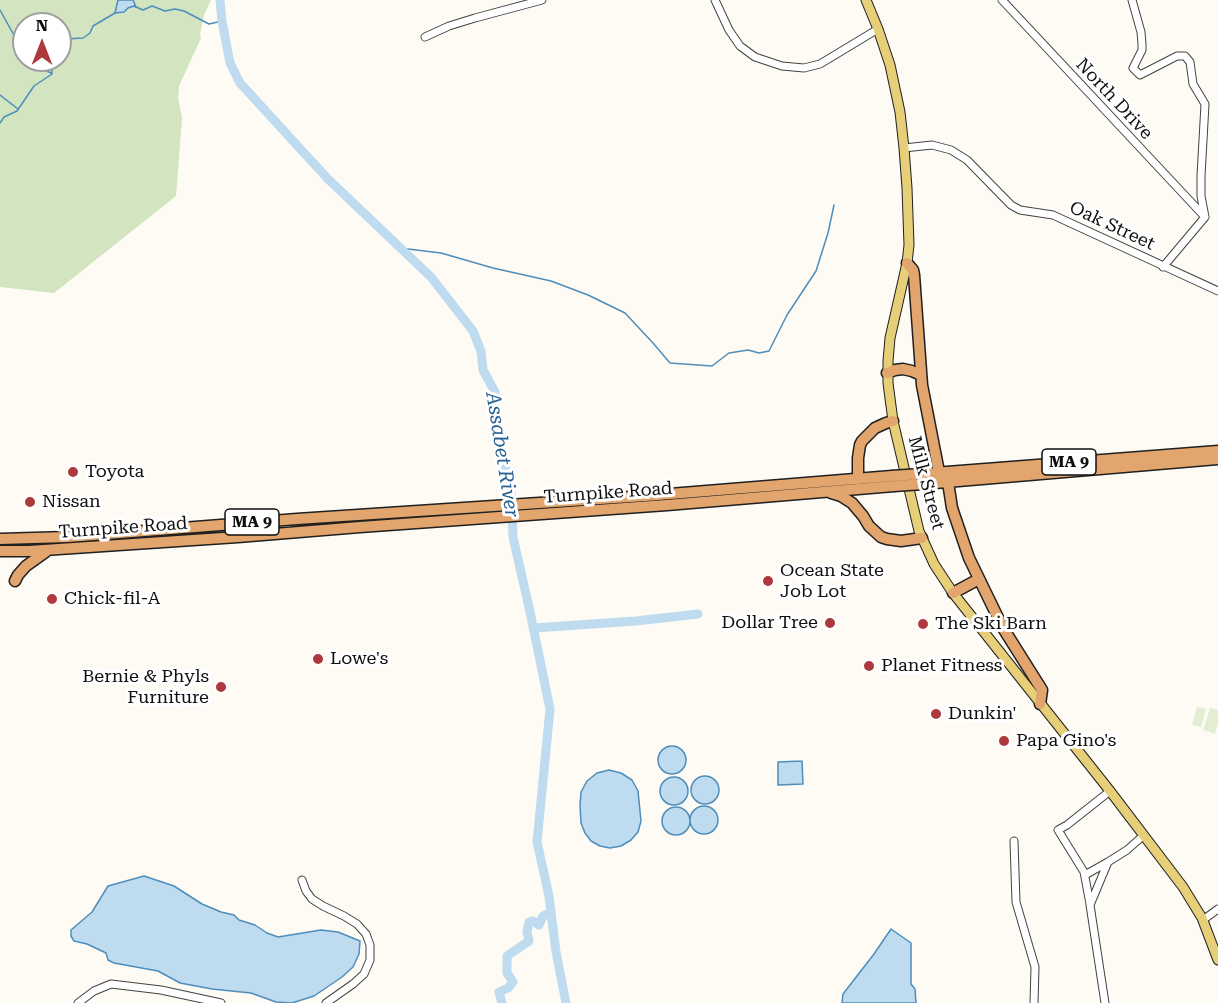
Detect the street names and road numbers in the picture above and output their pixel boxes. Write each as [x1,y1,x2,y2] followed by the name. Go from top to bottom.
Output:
[1071,54,1157,144] street label: North Drive
[1066,197,1158,255] street label: Oak Street
[903,434,949,532] street label: Milk Street
[1042,449,1096,475] road number: MA 9
[543,478,673,508] street label: Turnpike Road
[225,509,279,535] road number: MA 9
[58,513,188,543] street label: Turnpike Road

